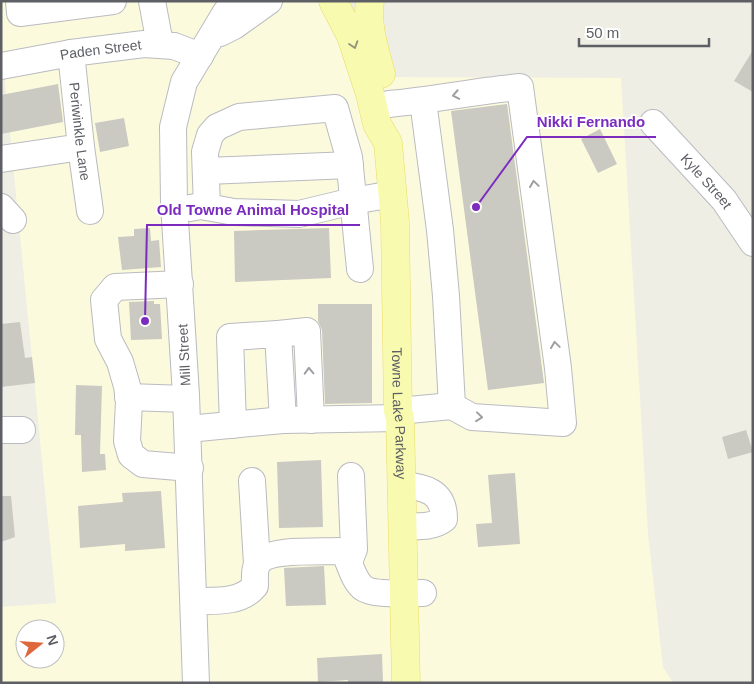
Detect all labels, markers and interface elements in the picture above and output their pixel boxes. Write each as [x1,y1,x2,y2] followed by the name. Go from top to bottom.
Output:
[579,15,709,47] scale bar
[586,24,619,41] text: 50 m
[59,36,142,63] street label: Paden Street
[348,41,358,49] one-way arrow
[66,81,94,182] street label: Periwinkle Lane
[452,89,461,99] one-way arrow
[527,107,656,137] callout: Nikki Fernando
[537,113,645,130] text: Nikki Fernando
[677,150,735,212] street label: Kyle Street
[529,180,539,189] one-way arrow
[147,195,360,225] callout: Old Towne Animal Hospital
[157,201,349,218] text: Old Towne Animal Hospital
[174,323,194,386] street label: Mill Street
[550,341,561,349] one-way arrow
[389,347,409,480] street label: Towne Lake Parkway
[304,367,315,375] one-way arrow
[476,411,484,422] one-way arrow
[15,619,65,669] north arrow
[43,633,62,647] text: N

